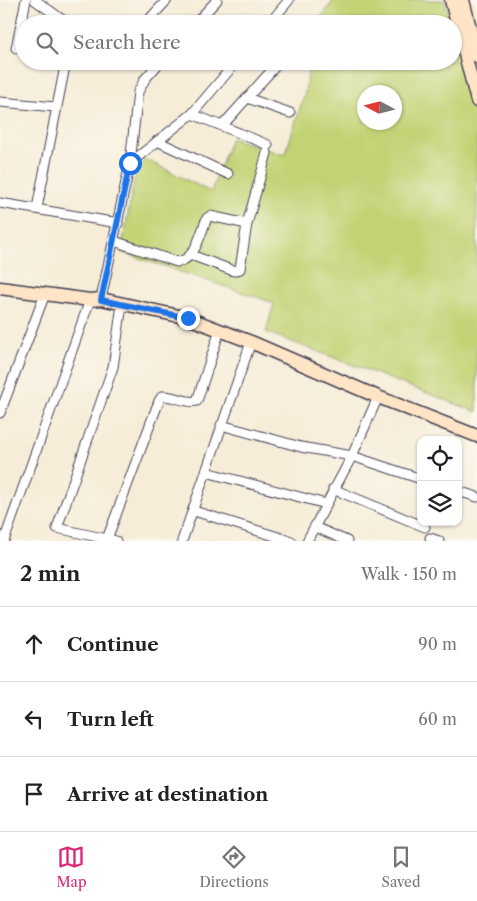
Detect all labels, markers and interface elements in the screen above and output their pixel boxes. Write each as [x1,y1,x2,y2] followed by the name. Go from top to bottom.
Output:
[15,15,462,70] search box
[33,29,61,57] icon: search
[73,31,181,54] text: Search here
[357,85,402,130] north arrow
[119,152,142,175] route start
[177,307,200,330] route end
[417,436,462,526] map controls
[417,436,462,481] button: locate
[417,481,462,526] button: layers
[20,561,80,586] text: 2 min
[361,564,457,584] text: Walk · 150 m
[20,630,48,658] icon: ahead
[67,633,159,656] text: Continue
[418,634,457,654] text: 90 m
[20,705,48,733] icon: left
[67,708,154,731] text: Turn left
[418,709,457,729] text: 60 m
[20,780,48,808] icon: arrive
[67,783,268,806] text: Arrive at destination
[56,843,87,891] tab: Map
[199,843,269,891] tab: Directions
[382,843,420,891] tab: Saved

